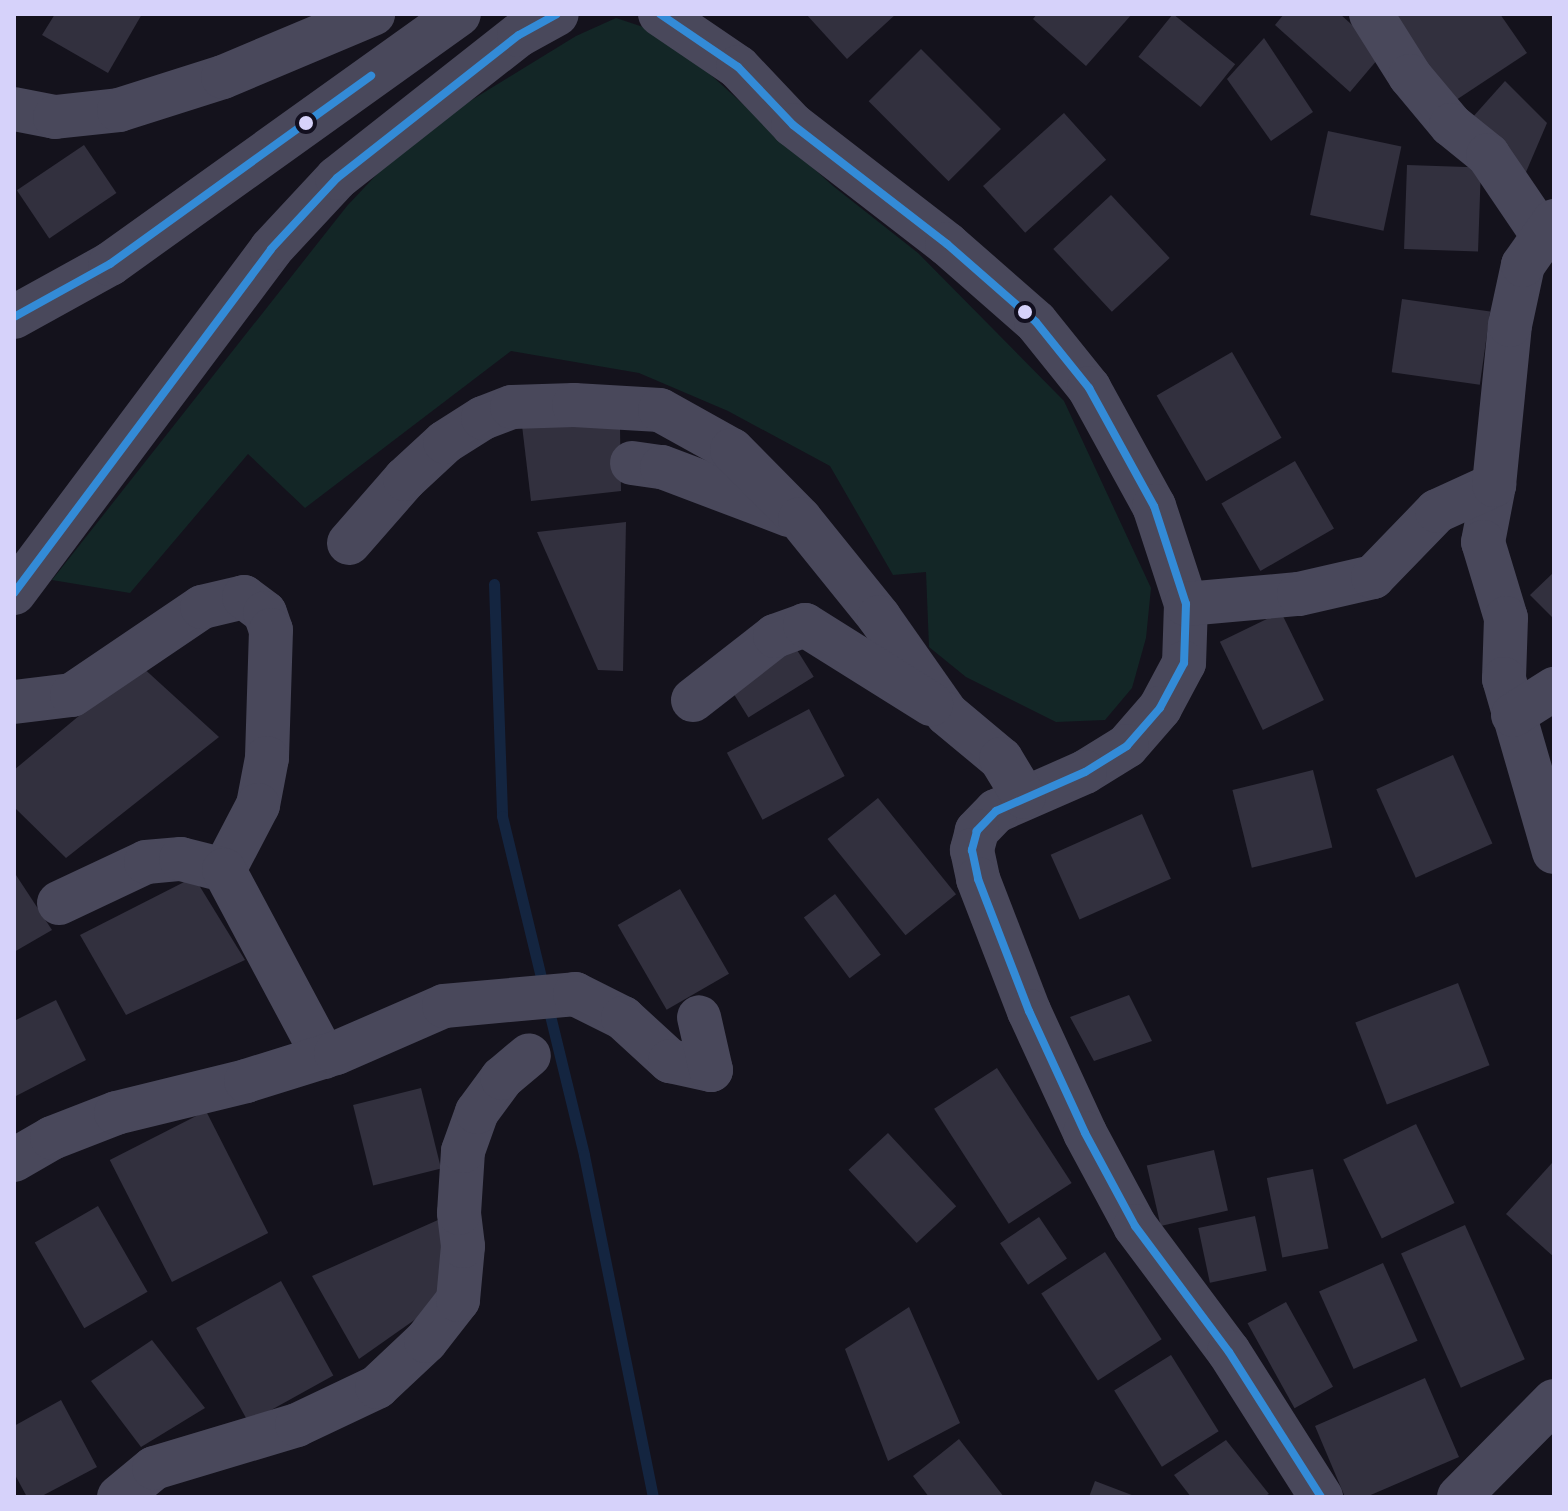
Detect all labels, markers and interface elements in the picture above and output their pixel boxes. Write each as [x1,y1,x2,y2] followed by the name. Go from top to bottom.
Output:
[298,115,314,131] unlabelled marker
[1017,304,1033,320] unlabelled marker

